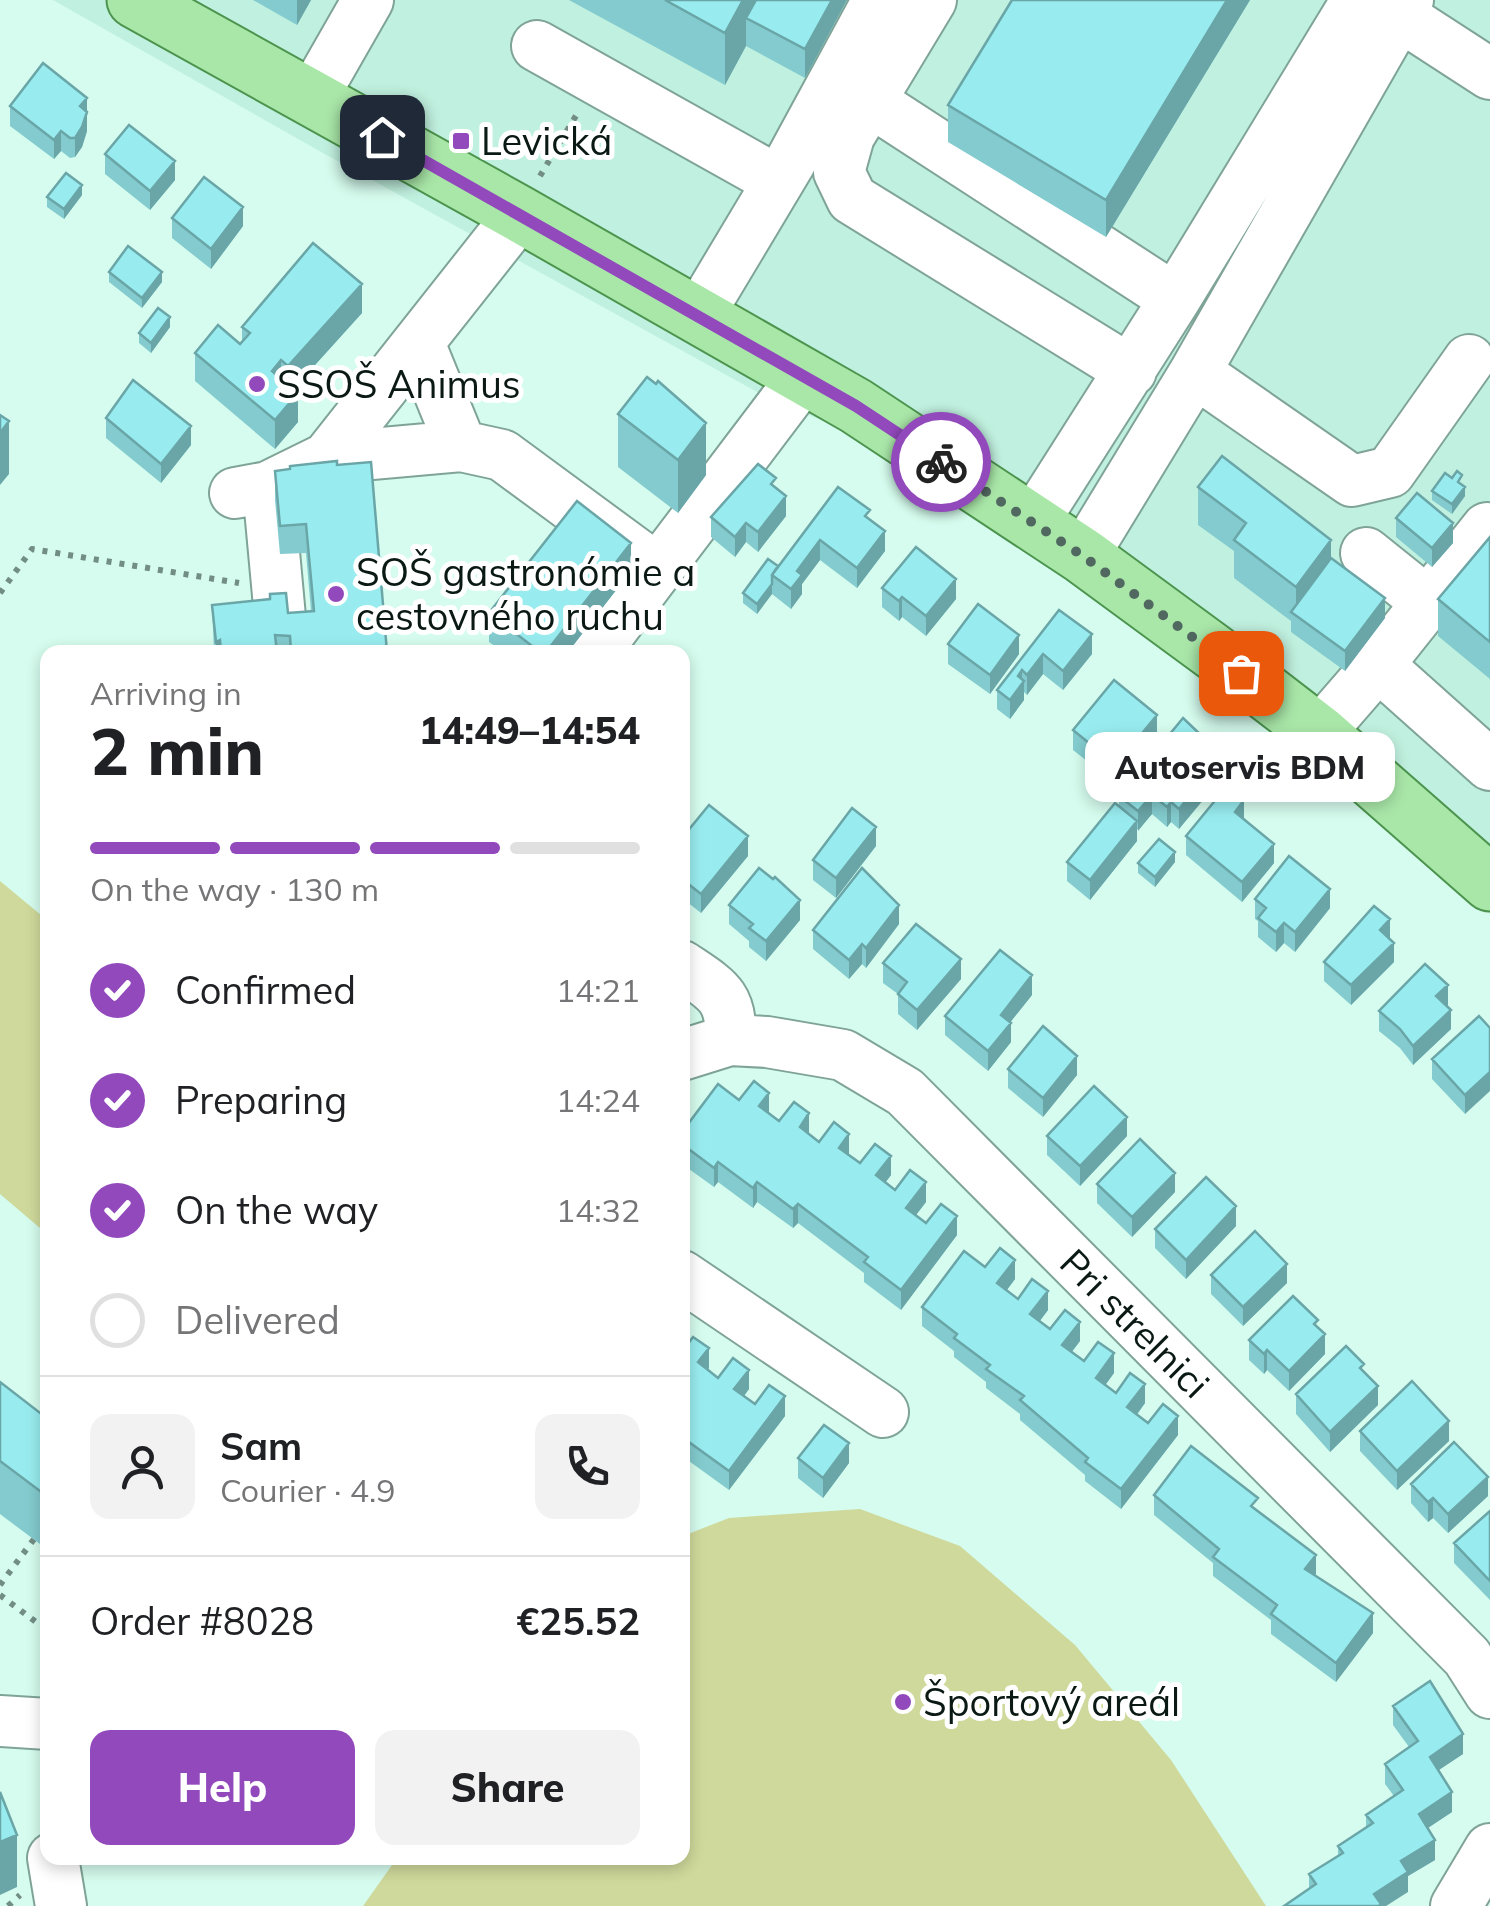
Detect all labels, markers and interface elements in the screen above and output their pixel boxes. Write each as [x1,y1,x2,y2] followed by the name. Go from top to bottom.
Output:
[340,95,425,180] pin
[355,110,410,165] icon: home
[481,117,612,165] place label: Levická
[450,130,472,152] marker: Levická
[277,360,521,408] place label: SSOŠ Animus
[246,373,268,395] marker: SSOŠ Animus
[891,412,991,512] courier
[914,435,969,490] icon: bike
[356,548,695,640] place label: SOŠ gastronómie a cestovného ruchu
[325,583,347,605] marker: SOŠ gastronómie a cestovného ruchu
[1199,631,1284,716] pin
[1214,646,1269,701] icon: bag
[90,673,242,713] text: Arriving in
[419,706,640,754] text: 14:49–14:54
[90,710,264,791] text: 2 min
[1086,733,1396,803] callout: Autoservis BDM
[1115,747,1365,787] text: Autoservis BDM
[90,869,379,909] text: On the way · 130 m
[90,963,145,1018] icon: check
[175,966,356,1014] text: Confirmed
[556,970,640,1010] text: 14:21
[90,1073,145,1128] icon: check
[175,1076,347,1124] text: Preparing
[556,1080,640,1120] text: 14:24
[90,1183,145,1238] icon: check
[175,1186,378,1234] text: On the way
[556,1190,640,1230] text: 14:32
[1050,1238,1220,1408] street label: Pri strelnici
[175,1296,340,1344] text: Delivered
[90,1414,195,1519] button: person
[535,1414,640,1519] button: phone
[220,1422,302,1470] text: Sam
[220,1470,396,1510] text: Courier · 4.9
[90,1597,314,1645] text: Order #8028
[517,1597,640,1645] text: €25.52
[923,1678,1180,1726] place label: Športový areál
[892,1691,914,1713] marker: Športový areál
[90,1730,355,1845] button: Help
[375,1730,640,1845] button: Share

